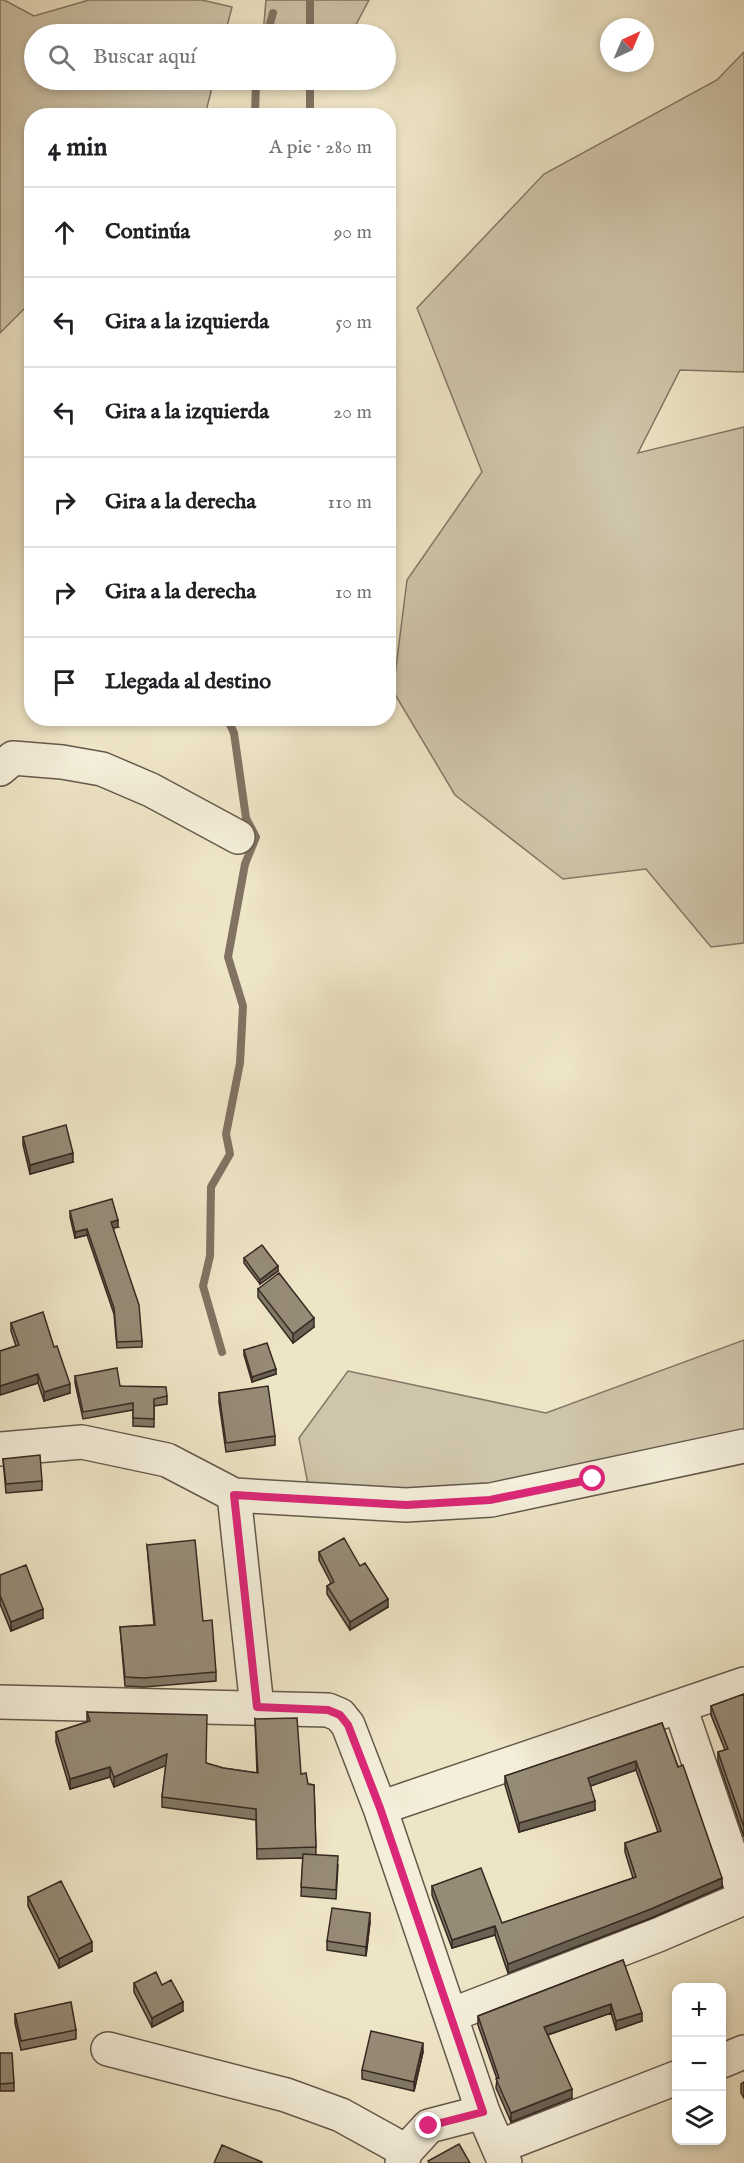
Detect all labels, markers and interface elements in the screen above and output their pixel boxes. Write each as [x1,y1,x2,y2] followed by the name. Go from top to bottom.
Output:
[600,18,654,72] north arrow
[24,24,396,90] search box
[45,41,78,74] icon: search
[93,43,196,71] text: Buscar aquí
[48,131,107,164] text: 4 min
[269,135,372,160] text: A pie · 280 m
[48,216,81,249] icon: ahead
[105,218,190,246] text: Continúa
[334,220,372,245] text: 90 m
[48,306,81,339] icon: left
[105,308,269,336] text: Gira a la izquierda
[335,310,372,335] text: 50 m
[48,396,81,429] icon: left
[105,398,269,426] text: Gira a la izquierda
[333,400,372,425] text: 20 m
[48,486,81,519] icon: right
[105,488,256,516] text: Gira a la derecha
[328,490,372,515] text: 110 m
[48,576,81,609] icon: right
[105,578,256,606] text: Gira a la derecha
[335,580,372,605] text: 10 m
[48,666,81,699] icon: arrive
[105,668,271,696] text: Llegada al destino
[579,1465,605,1491] route start
[672,1983,726,2145] map controls
[672,1983,726,2037] button: +
[672,2037,726,2091] button: −
[672,2091,726,2145] button: layers
[415,2112,441,2138] route end

